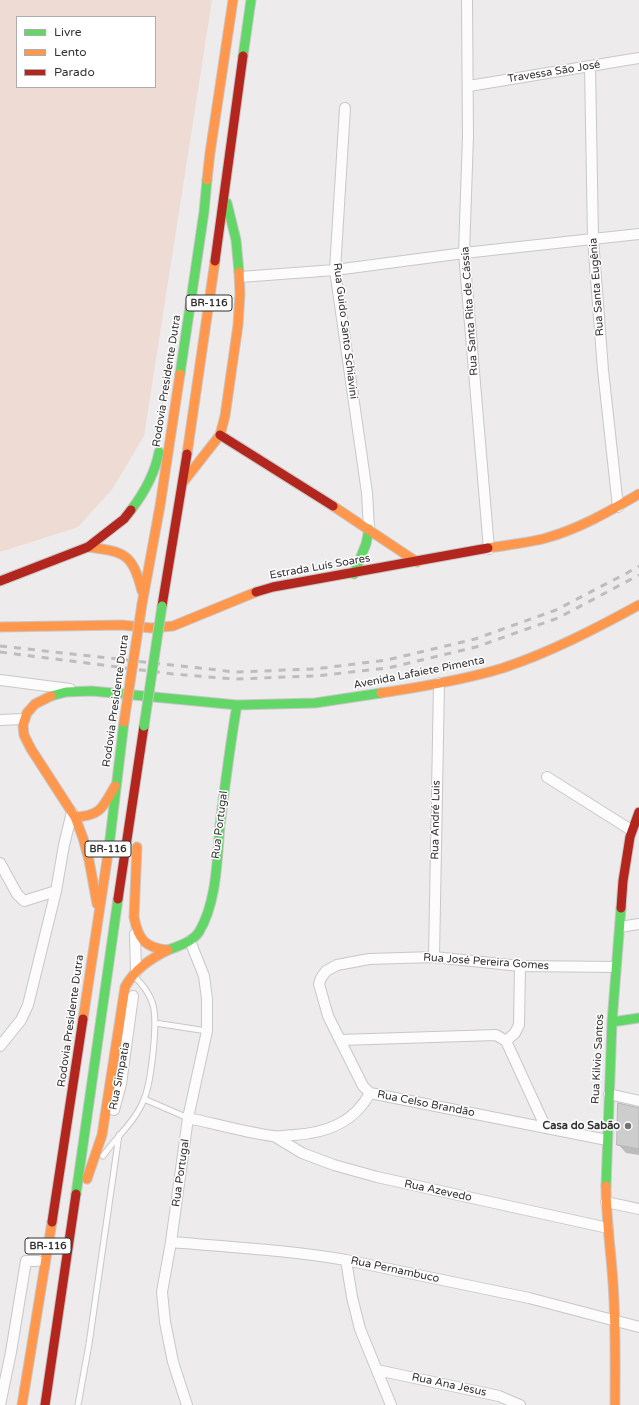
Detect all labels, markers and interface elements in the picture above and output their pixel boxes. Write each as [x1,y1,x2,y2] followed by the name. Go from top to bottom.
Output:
[16,16,156,88] legend
[54,25,81,39] text: Livre
[54,45,87,59] text: Lento
[507,58,601,86] street label: Travessa São José
[54,65,95,79] text: Parado
[587,237,607,337] street label: Rua Santa Eugênia
[459,246,481,376] street label: Rua Santa Rita de Cássia
[330,262,360,400] street label: Rua Guido Santo Schiavini
[186,295,232,311] road number: BR-116
[150,314,184,448] street label: Rodovia Presidente Dutra
[269,552,371,582] street label: Estrada Luís Soares
[100,634,132,768] street label: Rodovia Presidente Dutra
[352,654,486,692] street label: Avenida Lafaiete Pimenta
[429,780,443,860] street label: Rua André Luis
[209,790,231,860] street label: Rua Portugal
[85,841,131,857] road number: BR-116
[423,951,549,973] street label: Rua José Pereira Gomes
[55,954,87,1088] street label: Rodovia Presidente Dutra
[589,1014,607,1104] street label: Rua Kilvio Santos
[107,1041,133,1111] street label: Rua Simpatia
[376,1088,476,1120] street label: Rua Celso Brandão
[543,1119,620,1133] place label: Casa do Sabão
[623,1121,633,1131] marker: Casa do Sabão
[170,1138,192,1208] street label: Rua Portugal
[403,1177,473,1205] street label: Rua Azevedo
[25,1238,71,1254] road number: BR-116
[349,1254,441,1286] street label: Rua Pernambuco
[410,1371,488,1399] street label: Rua Ana Jesus

